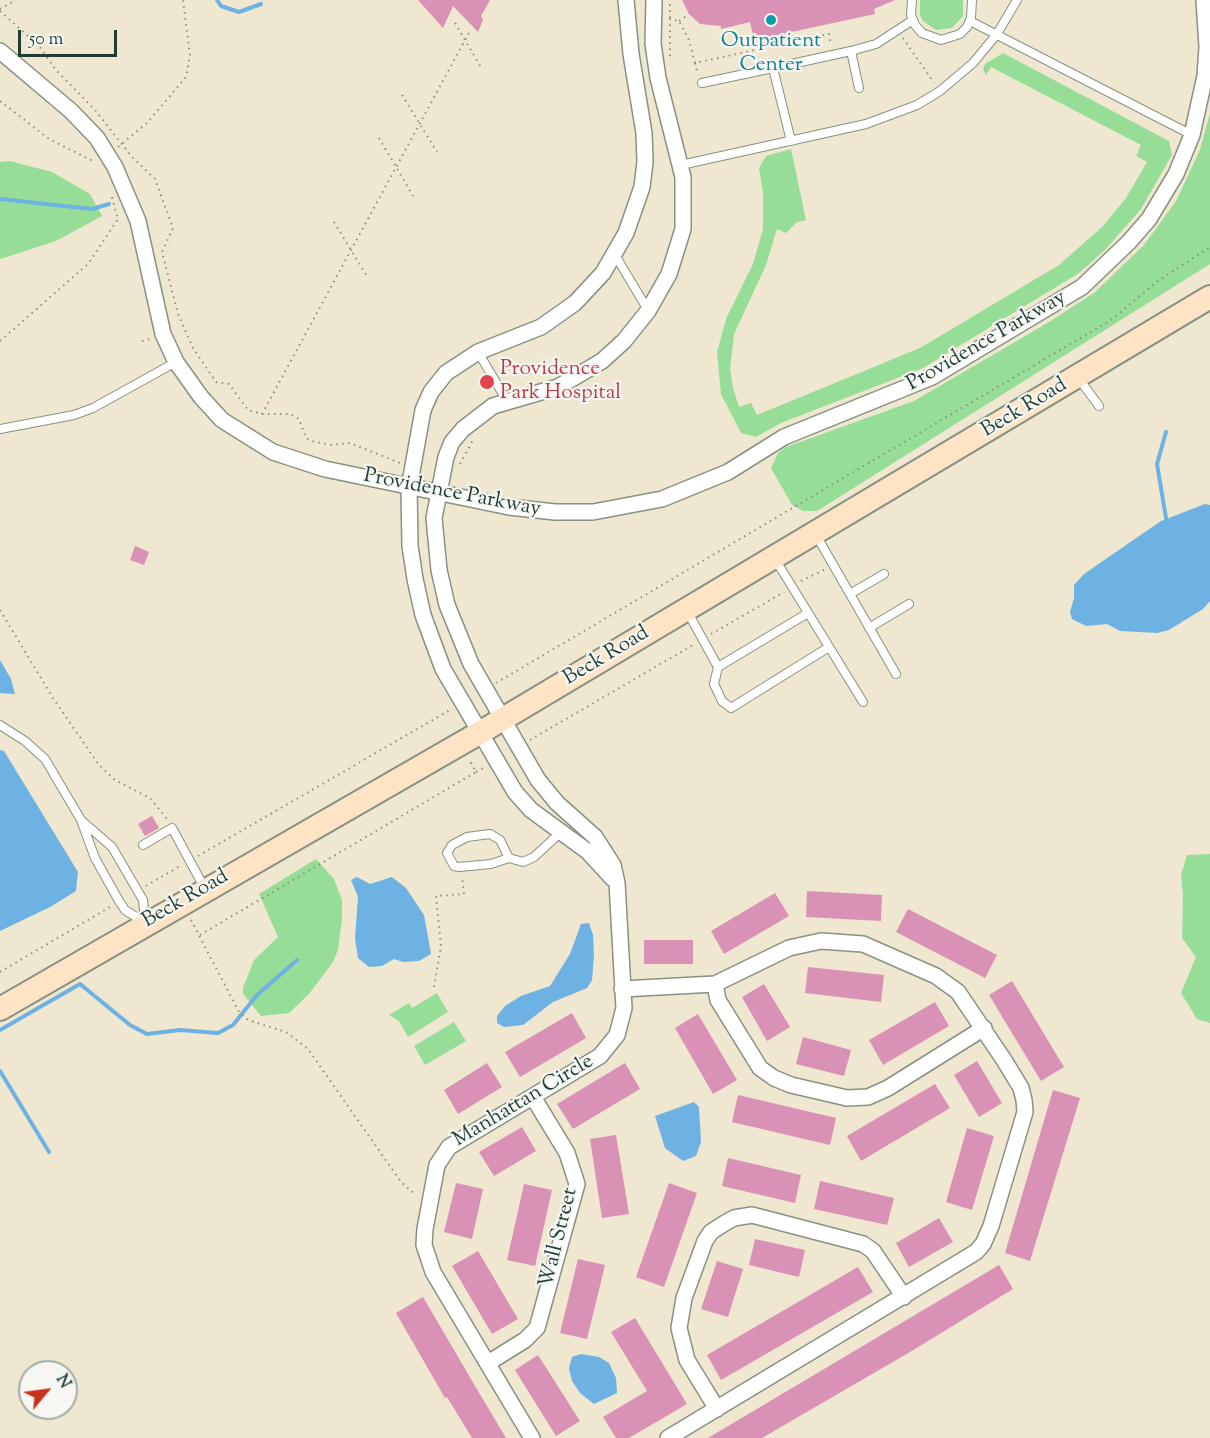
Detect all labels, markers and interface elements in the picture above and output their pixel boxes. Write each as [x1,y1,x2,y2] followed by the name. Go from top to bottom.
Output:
[764,13,778,27] marker: Outpatient Center
[21,18,120,56] scale bar
[29,27,63,53] text: 50 m
[721,29,821,79] place label: Outpatient Center
[903,286,1071,398] street label: Providence Parkway
[500,357,621,407] place label: Providence Park Hospital
[478,373,496,391] marker: Providence Park Hospital
[978,374,1072,444] street label: Beck Road
[361,464,543,524] street label: Providence Parkway
[560,622,654,692] street label: Beck Road
[138,865,234,935] street label: Beck Road
[449,1050,599,1154] street label: Manhattan Circle
[535,1185,585,1291] street label: Wall Street
[18,1360,78,1420] north arrow
[49,1371,76,1393] text: N

